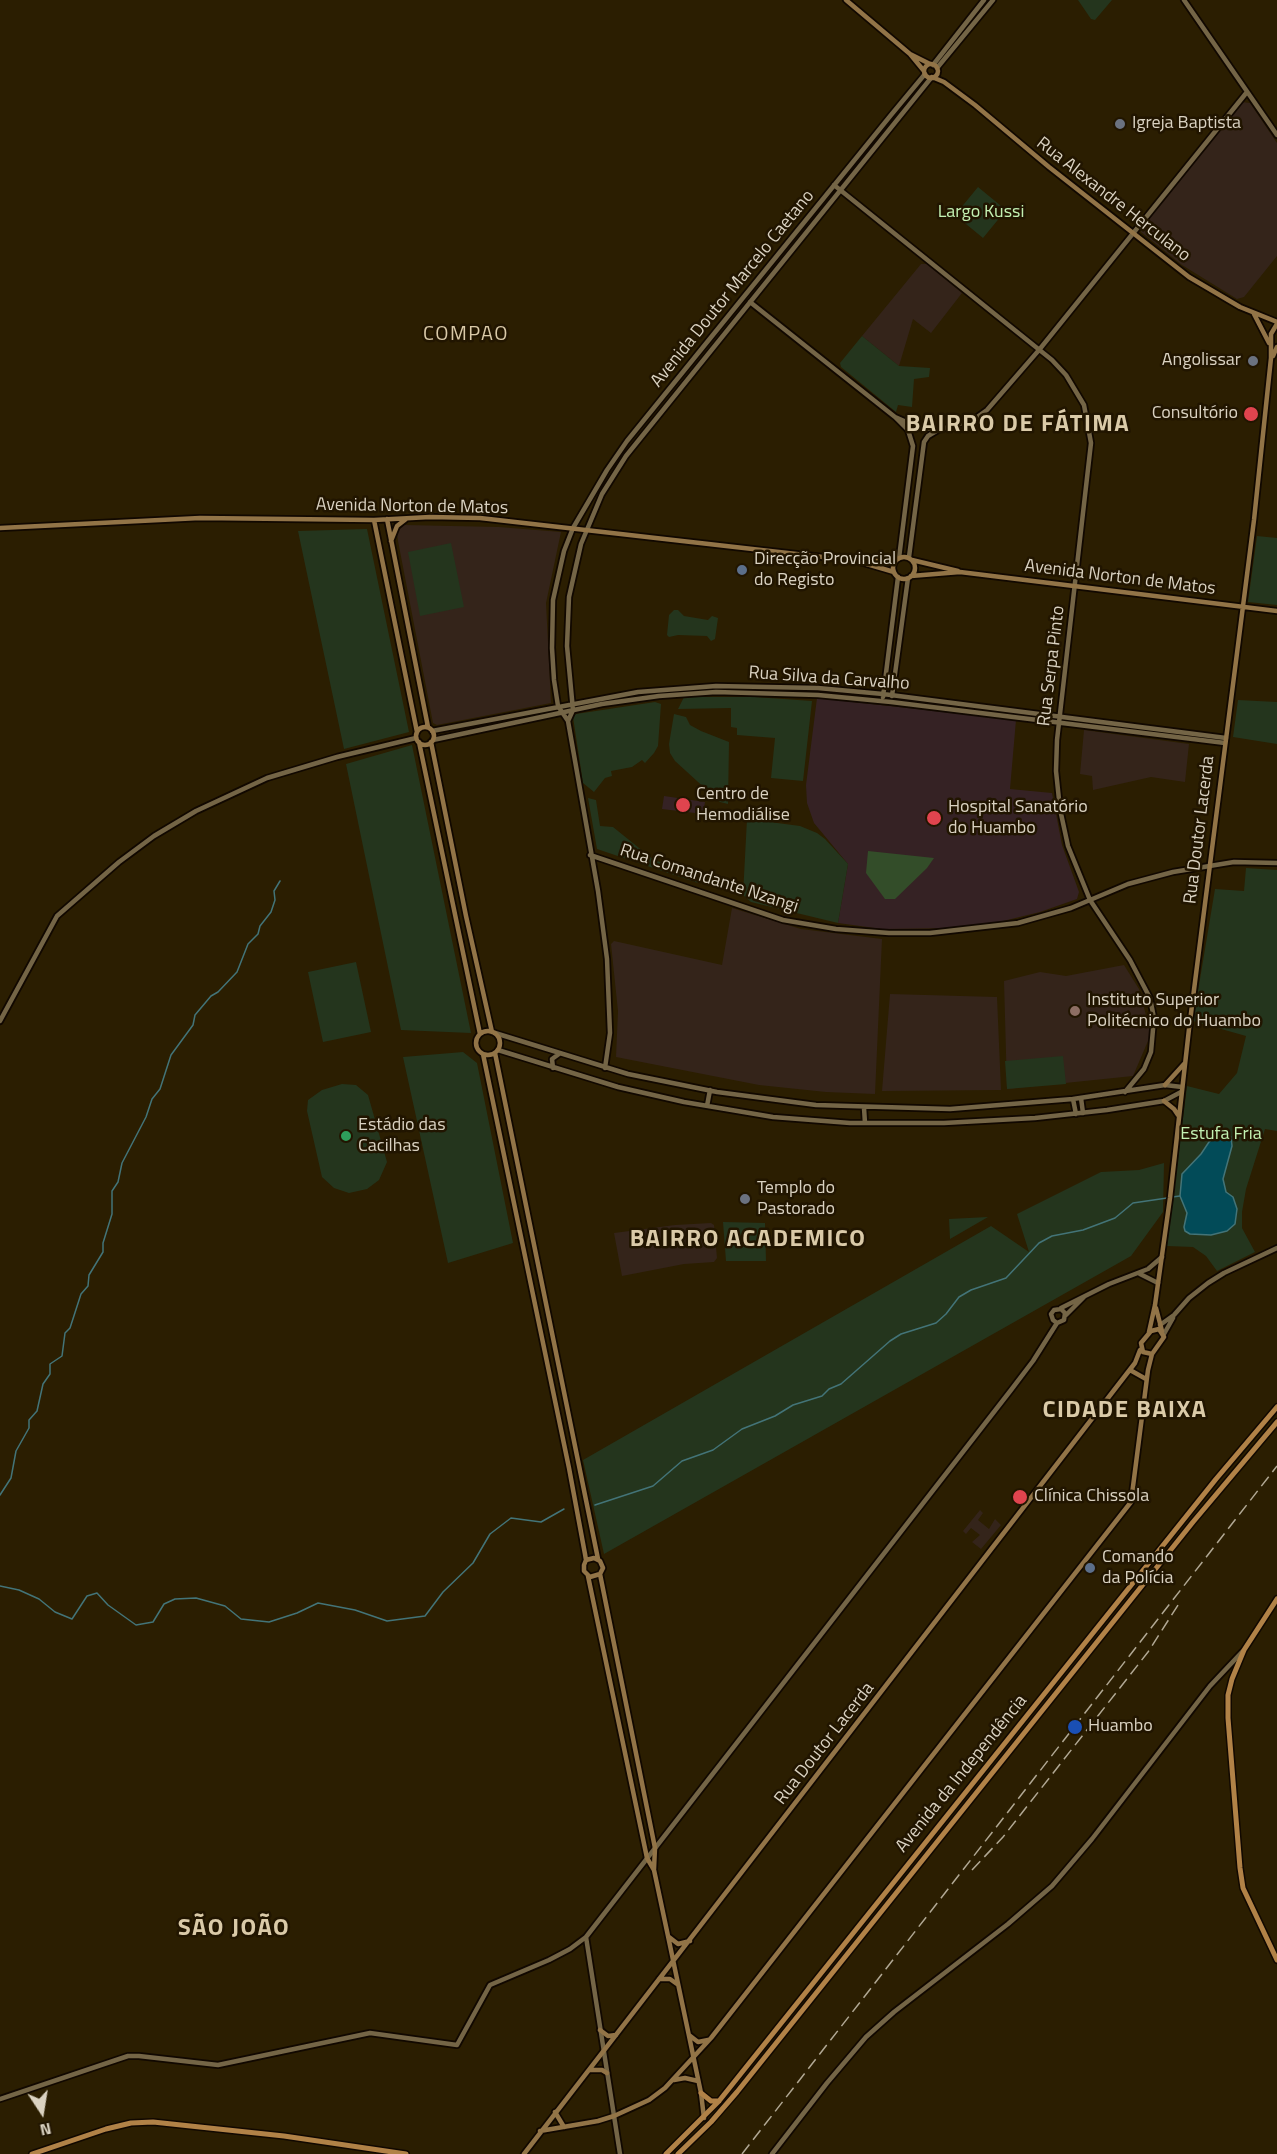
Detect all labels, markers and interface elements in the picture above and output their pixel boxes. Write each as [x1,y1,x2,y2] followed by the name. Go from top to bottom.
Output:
[1132,113,1241,135] place label: Igreja Baptista
[1113,117,1127,131] marker: Igreja Baptista
[1032,133,1194,267] street label: Rua Alexandre Herculano
[647,186,819,392] street label: Avenida Doutor Marcelo Caetano
[938,202,1024,224] park label: Largo Kussi
[423,323,509,347] district label: COMPAO
[1162,350,1241,372] place label: Angolissar
[1246,354,1260,368] marker: Angolissar
[1152,403,1238,425] place label: Consultório
[1242,405,1260,423] marker: Consultório
[906,411,1130,439] district label: BAIRRO DE FÁTIMA
[316,495,508,519] street label: Avenida Norton de Matos
[754,549,896,592] place label: Direcção Provincial do Registo
[1023,556,1217,600] street label: Avenida Norton de Matos
[735,563,749,577] marker: Direcção Provincial do Registo
[1034,605,1070,727] street label: Rua Serpa Pinto
[748,663,910,695] street label: Rua Silva da Carvalho
[1180,755,1220,905] street label: Rua Doutor Lacerda
[696,784,790,826] place label: Centro de Hemodiálise
[674,796,692,814] marker: Centro de Hemodiálise
[948,797,1088,840] place label: Hospital Sanatório do Huambo
[925,809,943,827] marker: Hospital Sanatório do Huambo
[617,840,801,918] street label: Rua Comandante Nzangi
[1087,990,1261,1032] place label: Instituto Superior Politécnico do Huambo
[1068,1004,1082,1018] marker: Instituto Superior Politécnico do Huambo
[358,1115,445,1158] place label: Estádio das Cacilhas
[1180,1124,1262,1146] park label: Estufa Fria
[339,1129,353,1143] marker: Estádio das Cacilhas
[757,1178,835,1220] place label: Templo do Pastorado
[738,1192,752,1206] marker: Templo do Pastorado
[630,1226,866,1254] district label: BAIRRO ACADEMICO
[1042,1397,1208,1425] district label: CIDADE BAIXA
[1034,1486,1149,1508] place label: Clínica Chissola
[1011,1488,1029,1506] marker: Clínica Chissola
[1102,1547,1174,1590] place label: Comando da Polícia
[1083,1561,1097,1575] marker: Comando da Polícia
[771,1679,879,1809] street label: Rua Doutor Lacerda
[892,1691,1032,1857] street label: Avenida da Independência
[1088,1716,1153,1738] place label: Huambo
[1066,1718,1084,1736] marker: Huambo
[178,1915,290,1943] district label: SÃO JOÃO
[12,2082,72,2142] north arrow
[38,2117,54,2142] text: N

